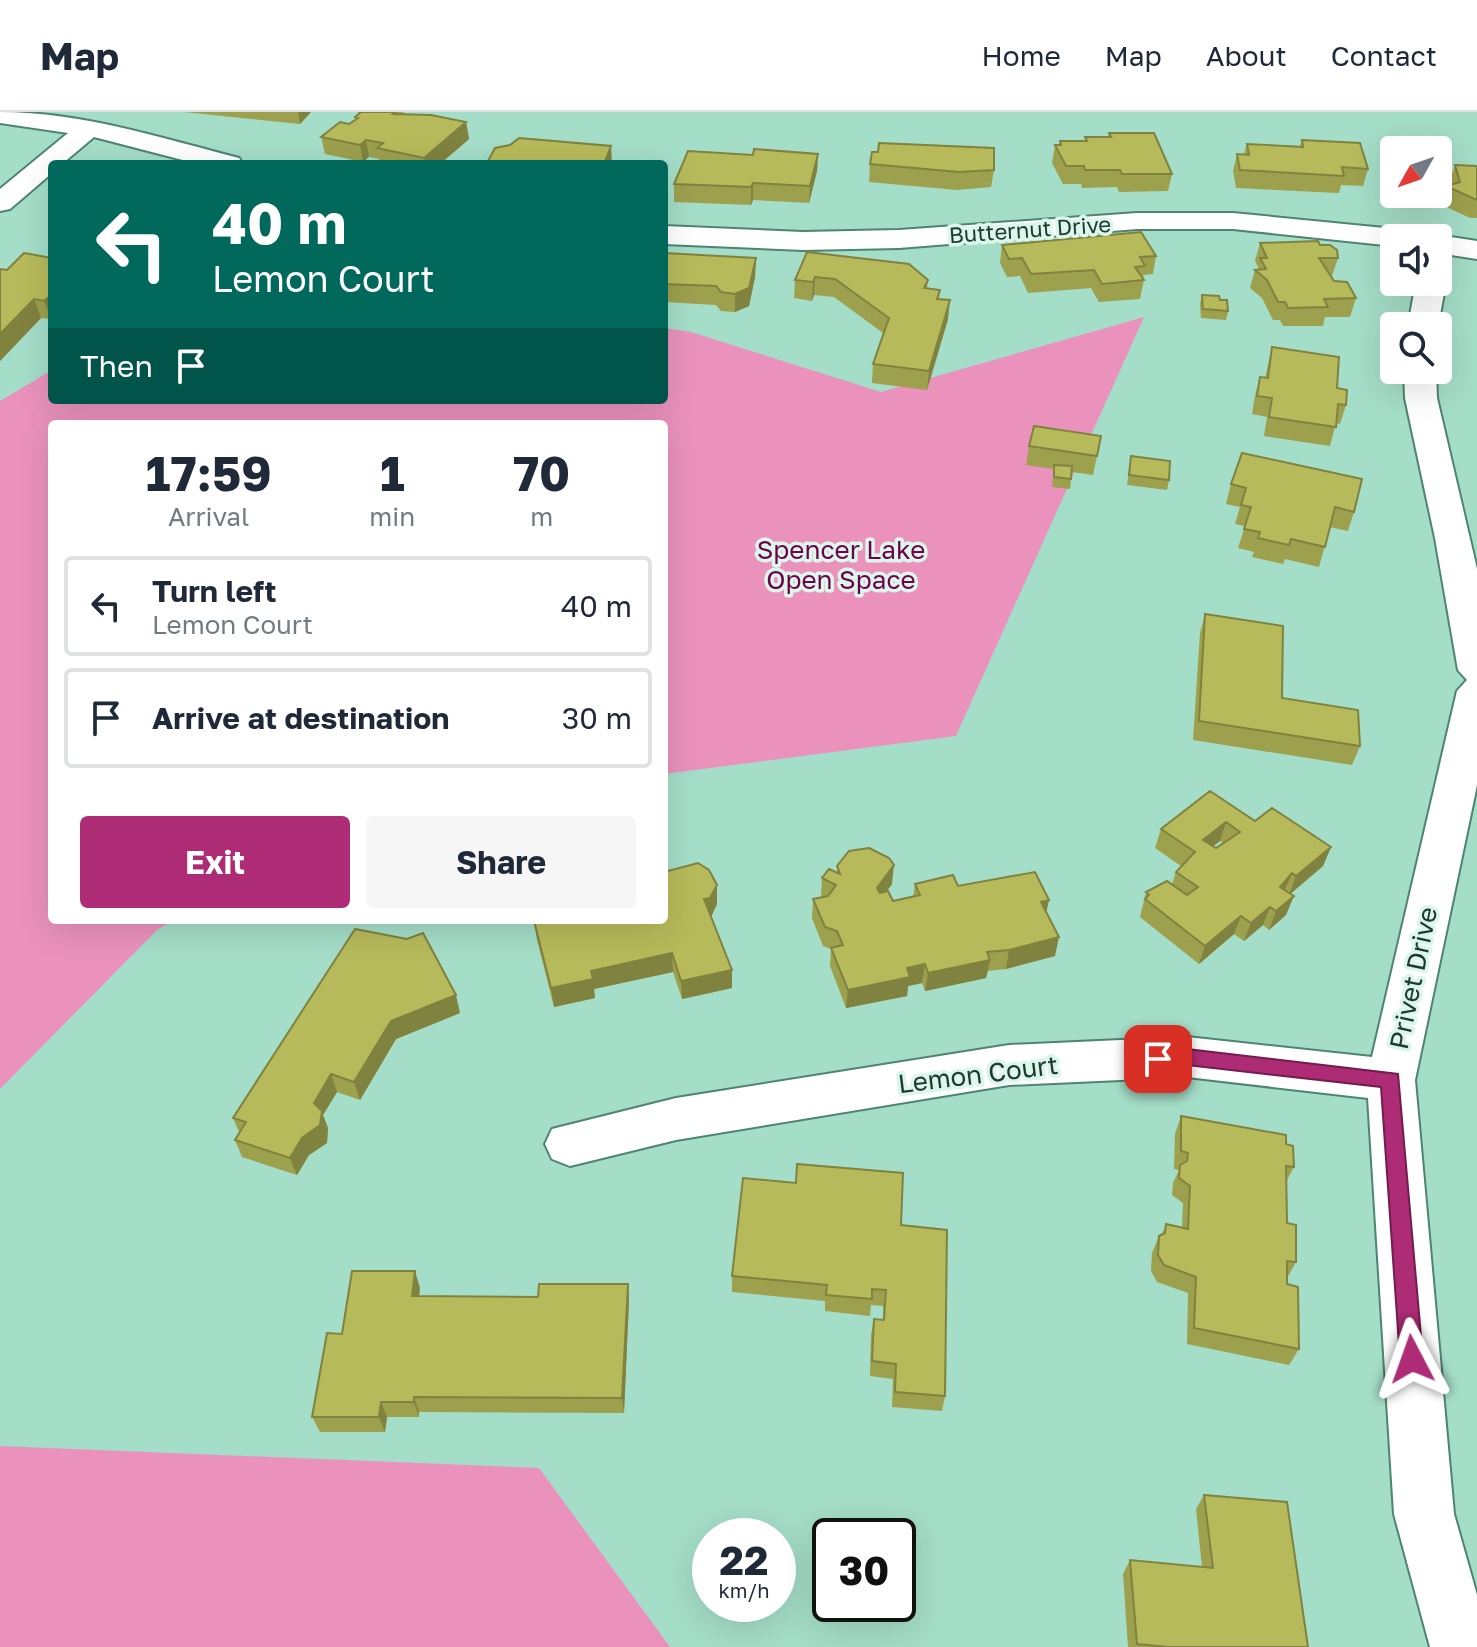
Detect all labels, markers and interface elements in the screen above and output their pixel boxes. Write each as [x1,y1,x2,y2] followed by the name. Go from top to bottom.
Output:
[40,33,119,78] text: Map
[982,39,1061,72] text: Home
[1105,39,1162,72] text: Map
[1206,39,1287,72] text: About
[1331,39,1437,72] text: Contact
[1380,136,1452,208] north arrow
[1380,136,1452,384] map controls
[212,189,346,256] text: 40 m
[80,192,184,296] icon: left
[948,210,1112,248] street label: Butternut Drive
[1380,224,1452,296] button: sound
[212,257,435,300] text: Lemon Court
[1380,312,1452,384] button: search
[169,344,213,388] icon: arrive
[80,348,153,384] text: Then
[146,444,272,502] text: 17:59
[380,444,405,502] text: 1
[513,444,570,502] text: 70
[168,501,249,532] text: Arrival
[369,501,415,532] text: min
[530,501,553,532] text: m
[757,534,925,595] park label: Spencer Lake Open Space
[152,573,277,609] text: Turn left
[84,584,128,628] icon: left
[561,588,632,624] text: 40 m
[152,609,313,640] text: Lemon Court
[84,696,128,740] icon: arrive
[152,700,449,736] text: Arrive at destination
[562,700,632,736] text: 30 m
[80,816,350,908] button: Exit
[366,816,636,908] button: Share
[1383,904,1443,1052] street label: Privet Drive
[1124,1025,1192,1093] pin
[1136,1037,1180,1081] icon: arrive
[896,1049,1060,1099] street label: Lemon Court
[1370,1317,1454,1401] position arrow
[812,1518,916,1622] speed limit sign: 30
[720,1536,768,1584] text: 22
[719,1578,769,1602] text: km/h

